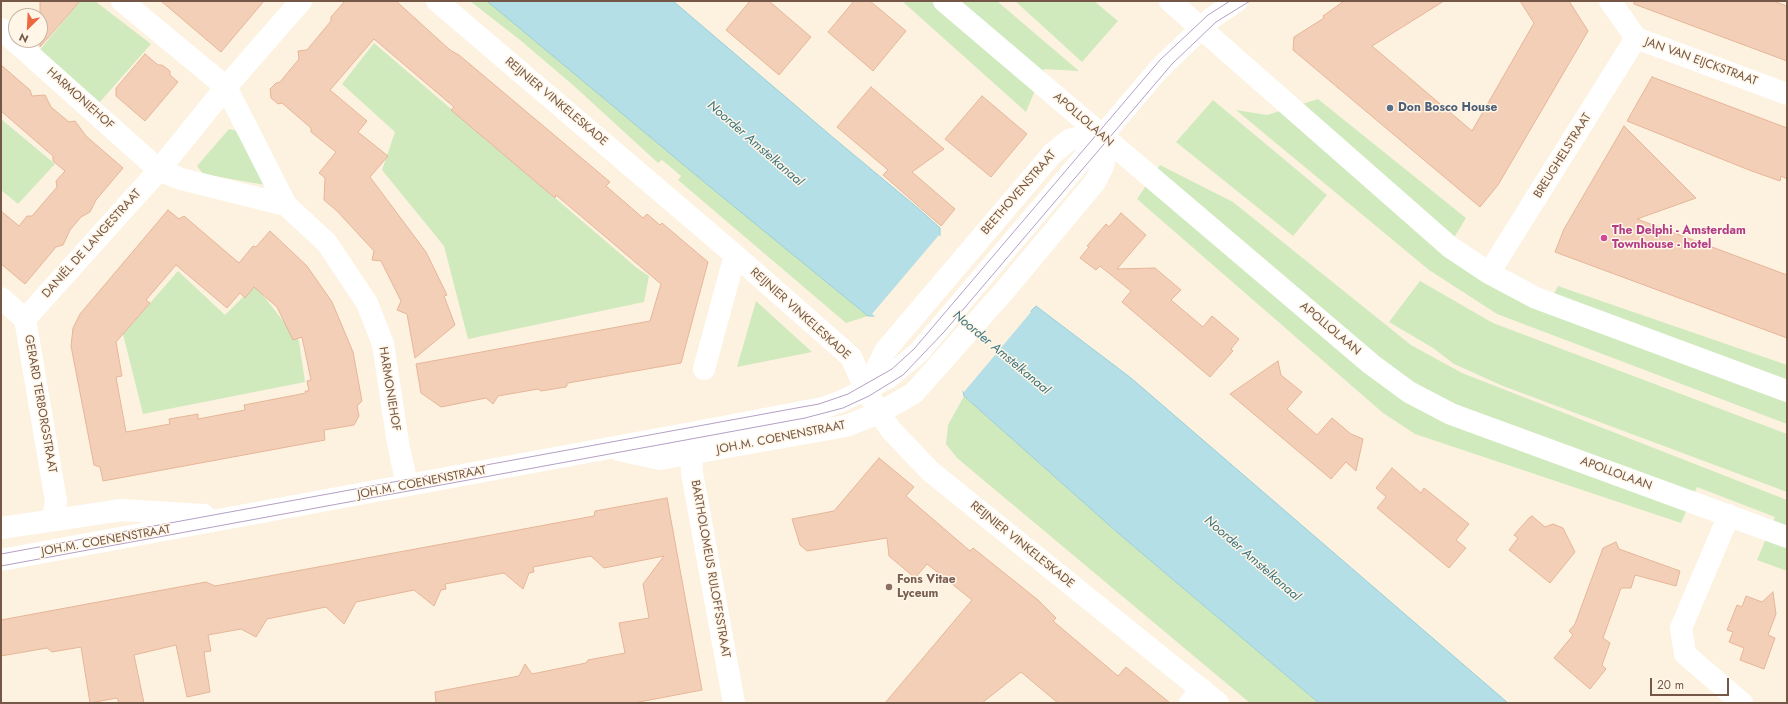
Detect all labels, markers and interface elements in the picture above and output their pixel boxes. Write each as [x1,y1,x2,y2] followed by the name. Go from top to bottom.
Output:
[8,8,48,48] north arrow
[16,29,31,47] text: N
[1643,35,1759,89] street label: JAN VAN EIJCKSTRAAT
[502,55,610,149] street label: REIJNIER VINKELESKADE
[43,65,117,133] street label: HARMONIEHOF
[1050,90,1116,150] street label: APOLLOLAAN
[704,98,806,190] water label: Noorder Amstelkanaal
[1398,101,1497,115] place label: Don Bosco House
[1385,103,1395,113] marker: Don Bosco House
[1531,111,1595,201] street label: BREUGHELSTRAAT
[979,148,1059,238] street label: BEETHOVENSTRAAT
[40,187,144,301] street label: DANIËL DE LANGESTRAAT
[1612,224,1746,252] place label: The Delphi - Amsterdam Townhouse - hotel
[1599,233,1609,243] marker: The Delphi - Amsterdam Townhouse - hotel
[747,265,853,363] street label: REIJNIER VINKELESKADE
[1297,299,1363,359] street label: APOLLOLAAN
[949,308,1053,398] water label: Noorder Amstelkanaal
[21,334,59,474] street label: GERARD TERBORGSTRAAT
[375,346,403,432] street label: HARMONIEHOF
[715,418,847,458] street label: JOH.M. COENENSTRAAT
[1578,454,1654,494] street label: APOLLOLAAN
[356,463,488,503] street label: JOH.M. COENENSTRAAT
[687,479,733,659] street label: BARTHOLOMEUS RULOFFSSTRAAT
[967,499,1077,591] street label: REIJNIER VINKELESKADE
[1201,513,1303,605] water label: Noorder Amstelkanaal
[40,523,172,559] street label: JOH.M. COENENSTRAAT
[897,573,956,601] place label: Fons Vitae Lyceum
[884,582,894,592] marker: Fons Vitae Lyceum
[1652,670,1731,696] scale bar
[1657,676,1684,694] text: 20 m

